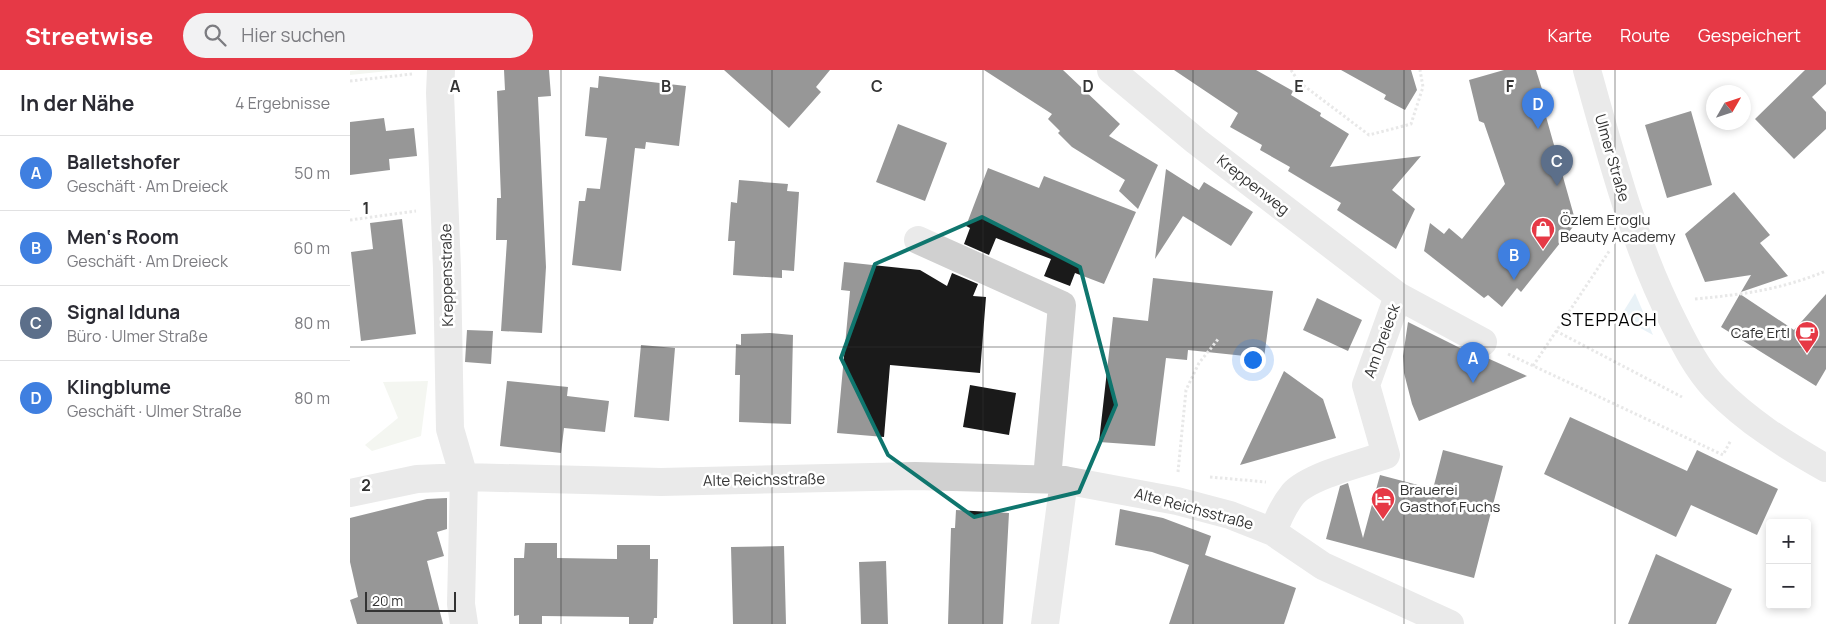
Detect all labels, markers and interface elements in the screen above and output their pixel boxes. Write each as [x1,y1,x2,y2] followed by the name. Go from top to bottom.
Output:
[183,13,533,58] search box
[25,19,153,52] text: Streetwise
[201,21,229,49] icon: search
[241,22,346,48] text: Hier suchen
[1547,23,1592,47] text: Karte
[1620,23,1670,47] text: Route
[1698,23,1801,47] text: Gespeichert
[450,75,461,97] text: A
[661,75,671,97] text: B
[871,75,883,97] text: C
[1082,75,1094,97] text: D
[1294,75,1304,97] text: E
[1506,75,1515,97] text: F
[1706,85,1751,130] north arrow
[1522,88,1554,129] pin: D
[20,89,134,117] text: In der Nähe
[235,92,330,114] text: 4 Ergebnisse
[1590,112,1635,204] street label: Ulmer Straße
[1541,145,1573,186] pin: C
[67,149,180,175] text: Balletshofer
[1213,150,1294,220] street label: Kreppenweg
[31,162,41,184] text: A
[294,162,330,184] text: 50 m
[67,175,228,197] text: Geschäft · Am Dreieck
[362,197,370,219] text: 1
[1560,209,1676,247] place label: Özlem Eroglu Beauty Academy
[1530,216,1556,250] shop icon: Özlem Eroglu Beauty Academy
[435,223,458,327] street label: Kreppenstraße
[67,224,179,250] text: Men‘s Room
[31,237,41,259] text: B
[294,237,330,259] text: 60 m
[1498,239,1530,280] pin: B
[67,250,228,272] text: Geschäft · Am Dreieck
[67,299,180,325] text: Signal Iduna
[1358,300,1405,381] street label: Am Dreieck
[1560,307,1658,331] district label: STEPPACH
[30,312,42,334] text: C
[294,312,330,334] text: 80 m
[1794,320,1820,354] cafe icon: Cafe Ertl
[1731,322,1790,343] place label: Cafe Ertl
[67,325,208,347] text: Büro · Ulmer Straße
[1457,342,1489,383] pin: A
[1240,347,1266,373] your location
[67,374,171,400] text: Klingblume
[30,387,42,409] text: D
[294,387,330,409] text: 80 m
[67,400,242,422] text: Geschäft · Ulmer Straße
[703,468,826,491] street label: Alte Reichsstraße
[361,474,371,496] text: 2
[1400,479,1501,517] place label: Brauerei Gasthof Fuchs
[1132,483,1256,535] street label: Alte Reichsstraße
[1370,486,1396,520] hotel icon: Brauerei Gasthof Fuchs
[1766,519,1811,609] map controls
[1766,519,1811,564] button: +
[1766,564,1811,609] button: −
[365,589,456,612] scale bar
[372,591,403,610] text: 20 m

